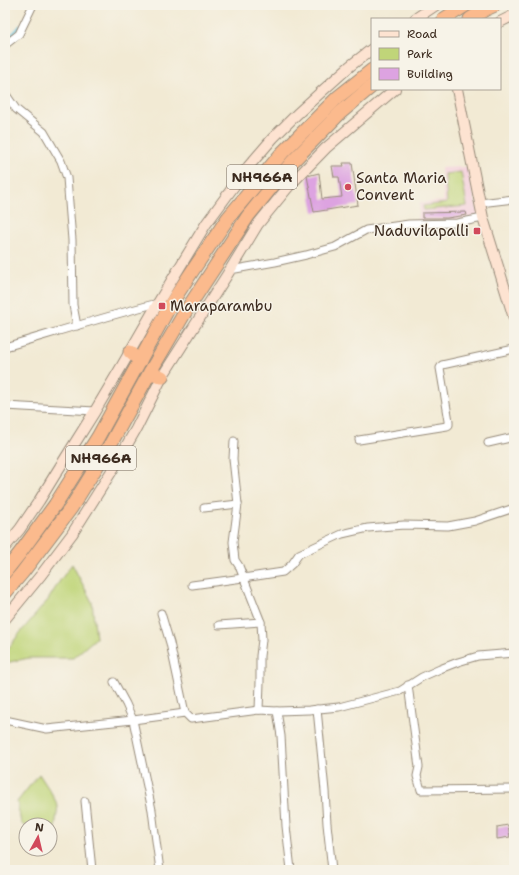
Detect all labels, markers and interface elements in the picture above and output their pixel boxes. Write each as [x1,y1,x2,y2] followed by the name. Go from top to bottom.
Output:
[371,18,501,90] legend
[407,26,438,42] text: Road
[407,46,433,62] text: Park
[407,66,453,82] text: Building
[227,165,297,189] road number: NH966A
[356,168,447,205] place label: Santa Maria Convent
[343,182,353,192] marker: Santa Maria Convent
[374,221,469,241] place label: Naduvilapalli
[472,226,482,236] marker: Naduvilapalli
[170,296,272,316] place label: Maraparambu
[157,301,167,311] marker: Maraparambu
[66,446,136,470] road number: NH966A
[18,817,58,857] north arrow
[34,820,45,836] text: N

